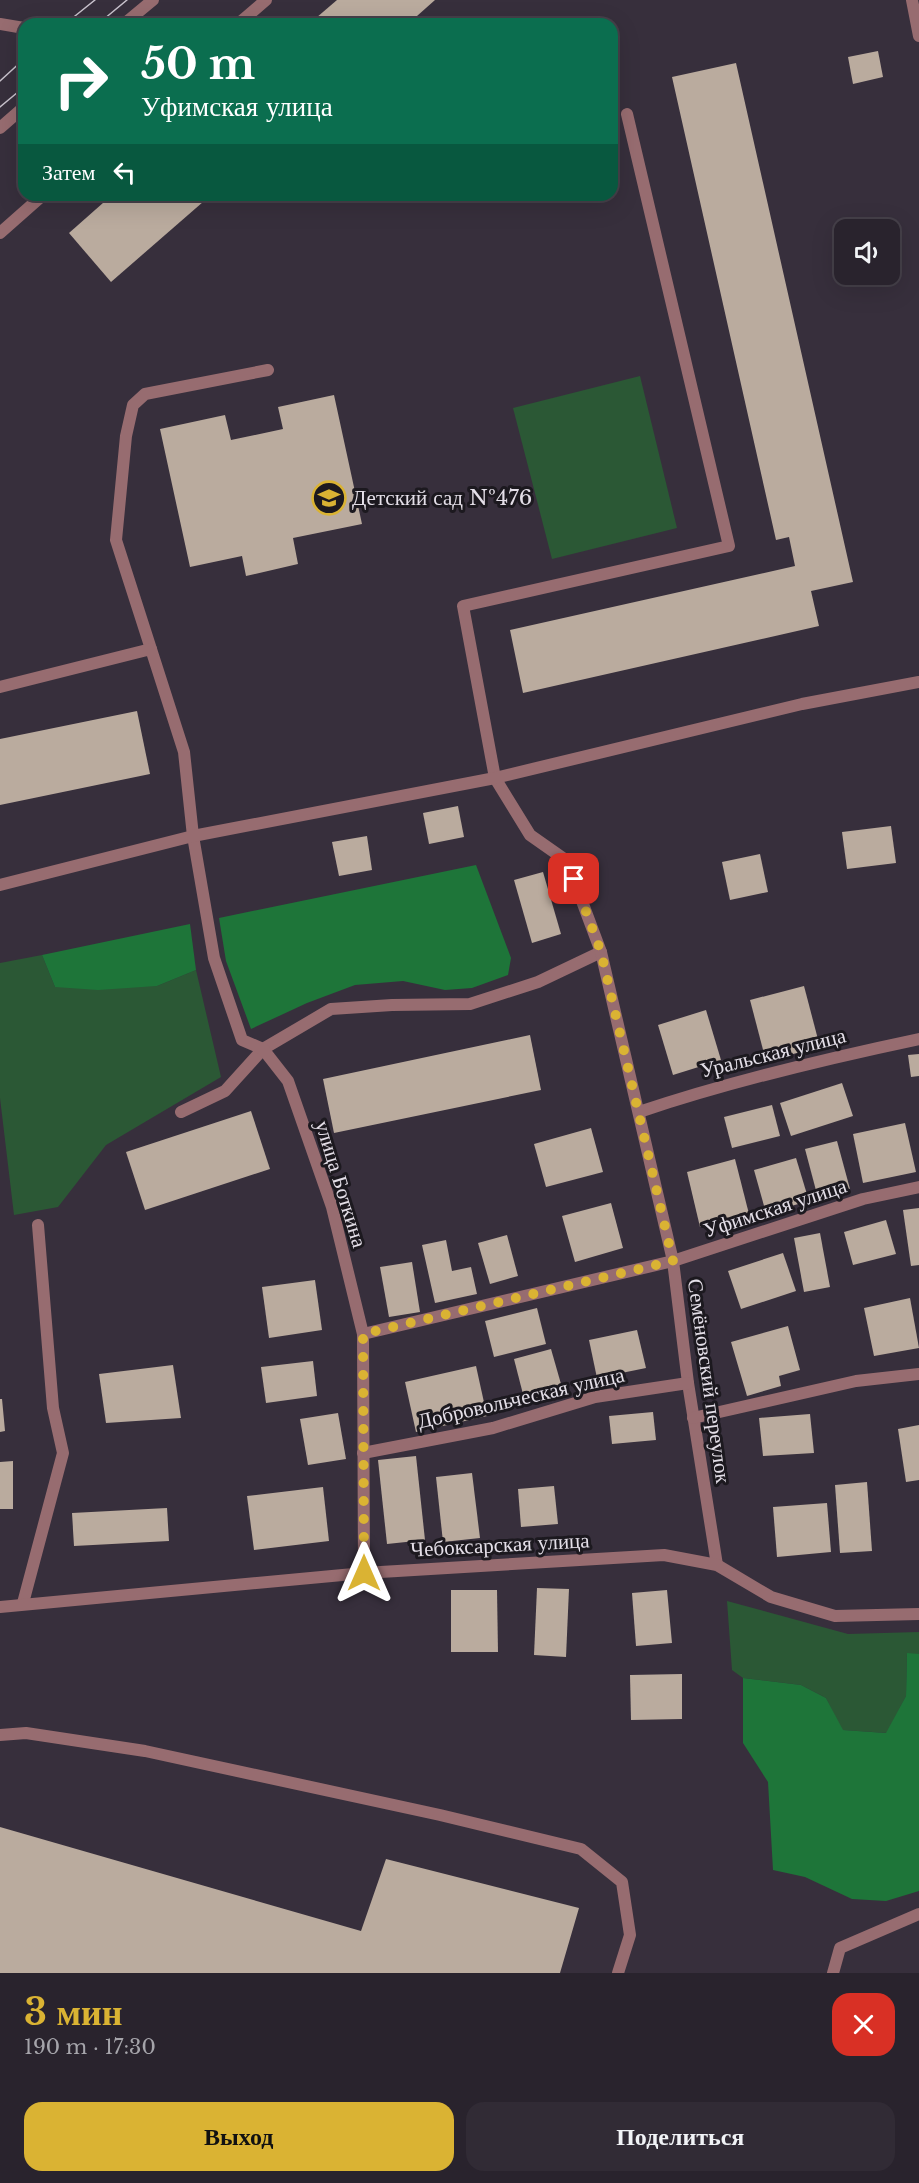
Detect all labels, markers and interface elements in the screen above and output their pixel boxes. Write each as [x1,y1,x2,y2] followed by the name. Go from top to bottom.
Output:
[141,38,255,90] text: 50 m
[42,42,120,120] icon: right
[141,90,333,123] text: Уфимская улица
[108,156,141,189] icon: left
[42,159,96,186] text: Затем
[834,219,900,285] map controls
[834,219,900,285] button: sound
[311,480,347,516] school or university icon: Детский сад №476
[352,485,532,511] place label: Детский сад №476
[548,853,599,904] pin
[557,862,590,895] icon: arrive
[697,1022,849,1084] street label: Уральская улица
[309,1117,373,1251] street label: улица Боткина
[700,1172,851,1243] street label: Уфимская улица
[682,1277,736,1486] street label: Семёновский переулок
[415,1361,628,1434] street label: Добровольческая улица
[410,1527,591,1563] street label: Чебоксарская улица
[332,1541,396,1605] position arrow
[24,1990,123,2035] text: 3 мин
[832,1993,895,2056] button: close
[24,2035,156,2059] text: 190 m · 17:30
[24,2102,454,2171] button: Выход
[466,2102,895,2171] button: Поделиться

